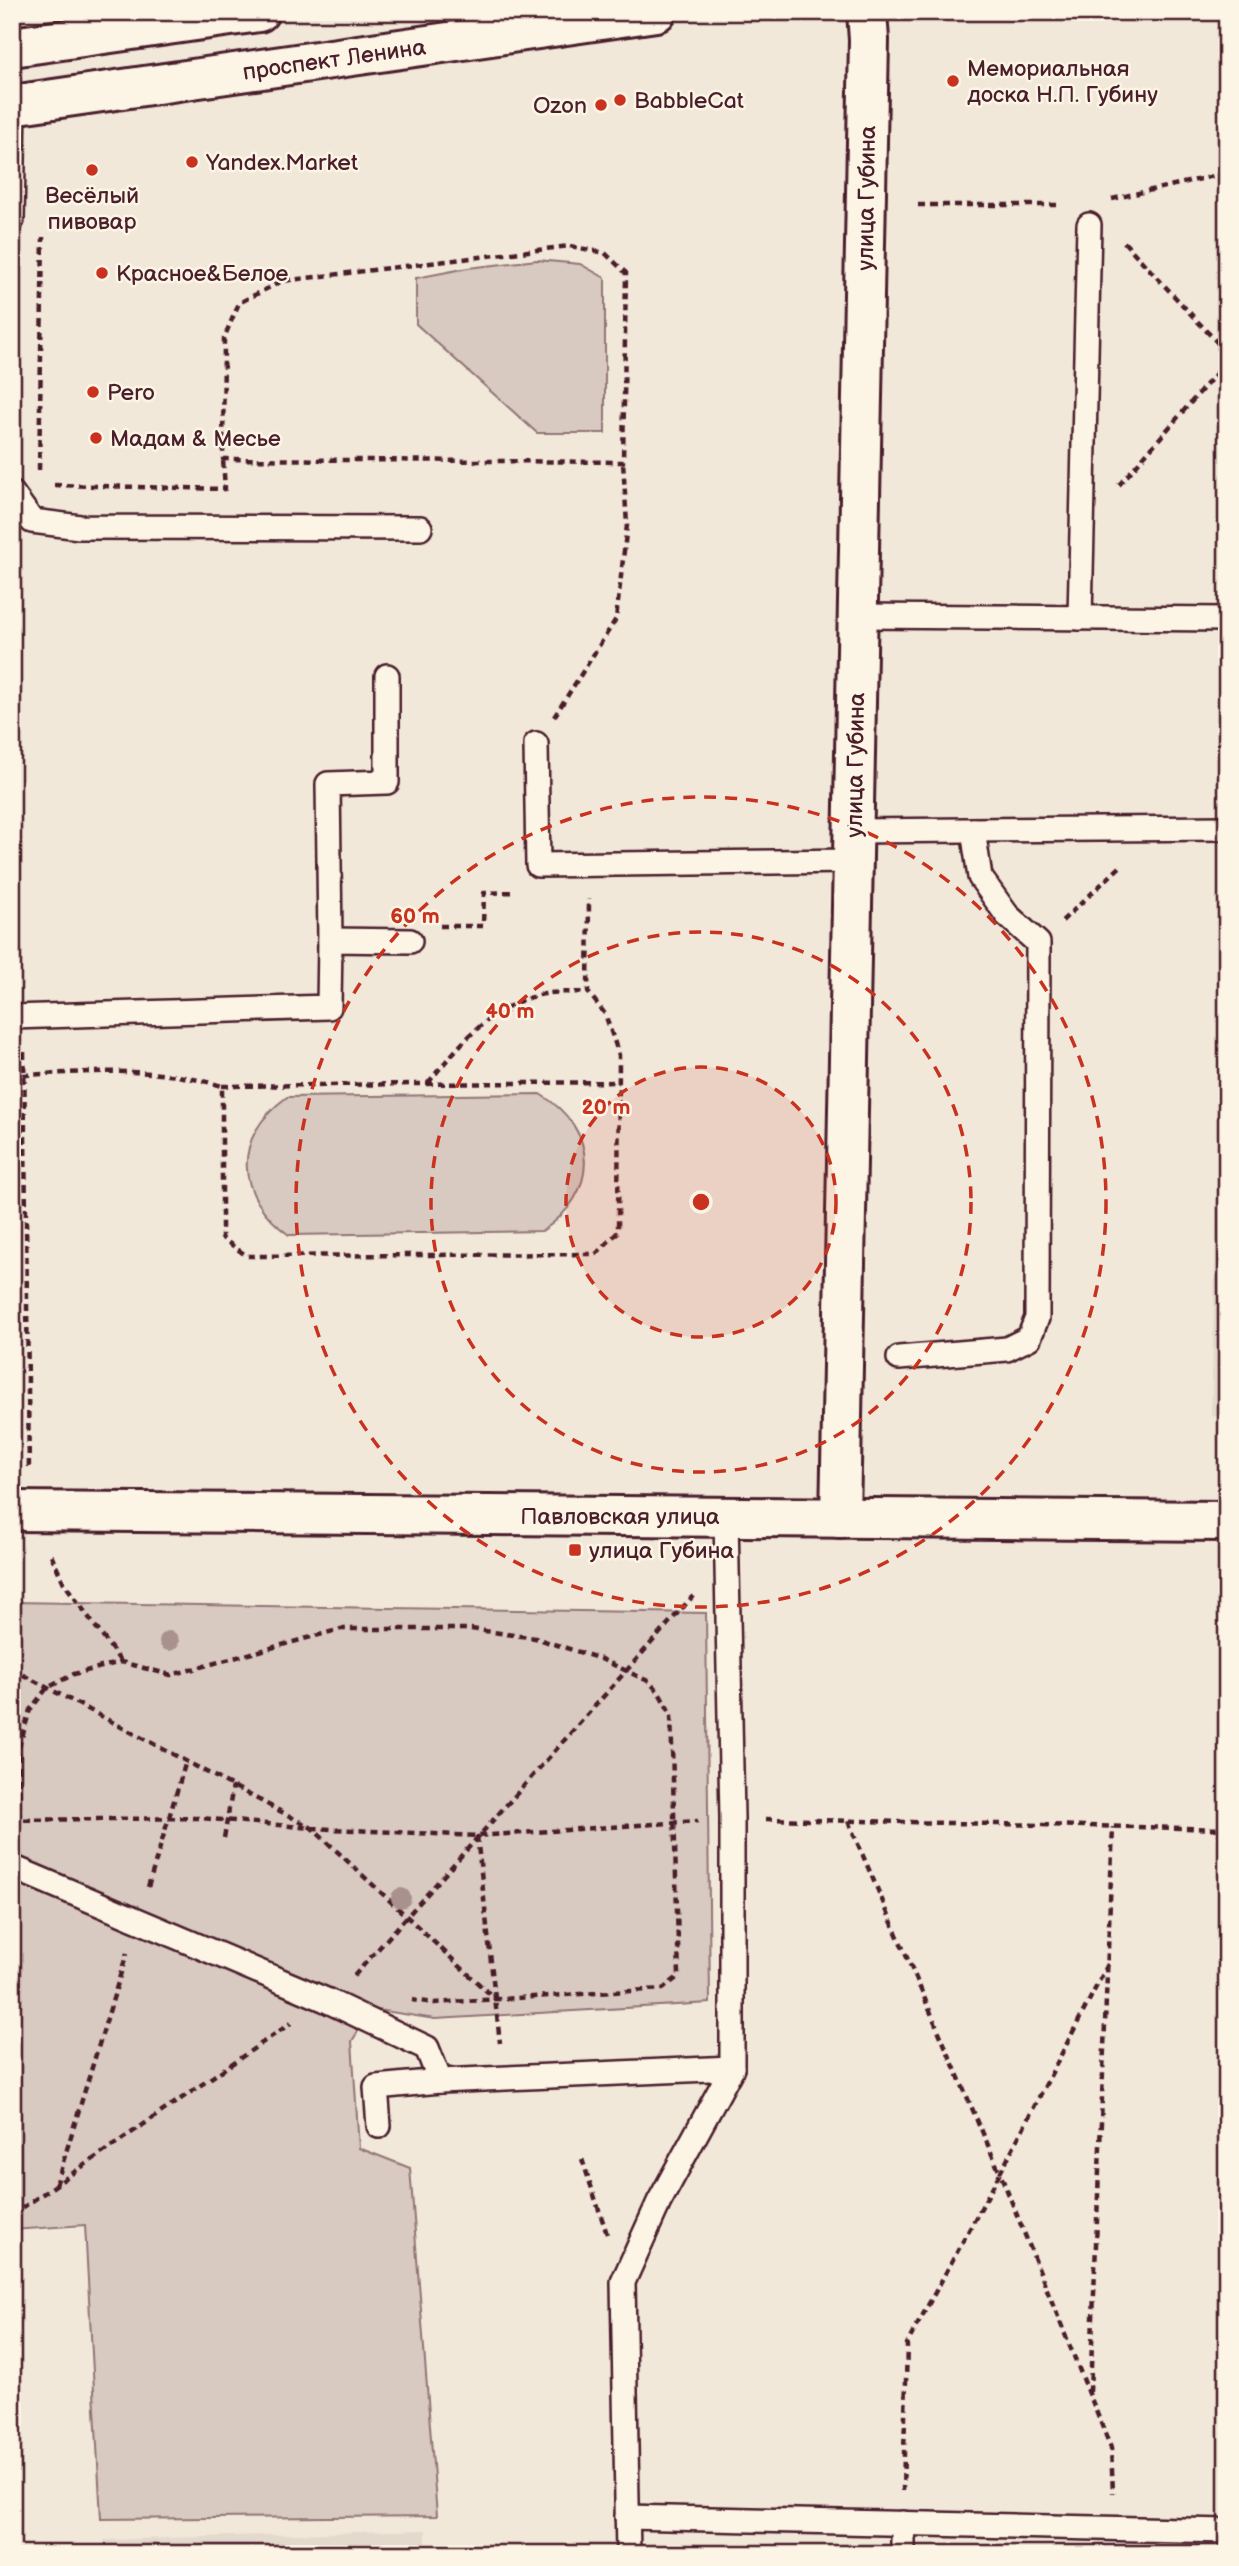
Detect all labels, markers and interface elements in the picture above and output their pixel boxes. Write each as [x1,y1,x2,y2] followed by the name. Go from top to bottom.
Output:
[241,33,428,87] street label: проспект Ленина
[967,55,1158,109] place label: Мемориальная доска Н.П. Губину
[945,73,961,89] marker: Мемориальная доска Н.П. Губину
[634,87,744,115] place label: BabbleCat
[533,92,587,120] place label: Ozon
[612,92,628,108] marker: BabbleCat
[593,97,609,113] marker: Ozon
[852,125,882,271] street label: улица Губина
[205,149,358,177] place label: Yandex.Market
[184,154,200,170] marker: Yandex.Market
[84,162,100,178] marker: Весёлый пивовар
[45,182,139,236] place label: Весёлый пивовар
[116,260,289,288] place label: Красное&Белое
[94,265,110,281] marker: Красное&Белое
[107,379,155,407] place label: Pero
[85,384,101,400] marker: Pero
[110,425,281,453] place label: Мадам & Месье
[88,430,104,446] marker: Мадам & Месье
[841,692,871,838] street label: улица Губина
[390,904,440,929] text: 60 m
[485,999,535,1024] text: 40 m
[582,1095,630,1120] text: 20 m
[689,1190,713,1214] centre of rings
[520,1503,720,1531] street label: Павловская улица
[589,1537,735,1565] place label: улица Губина
[567,1542,583,1558] marker: улица Губина

